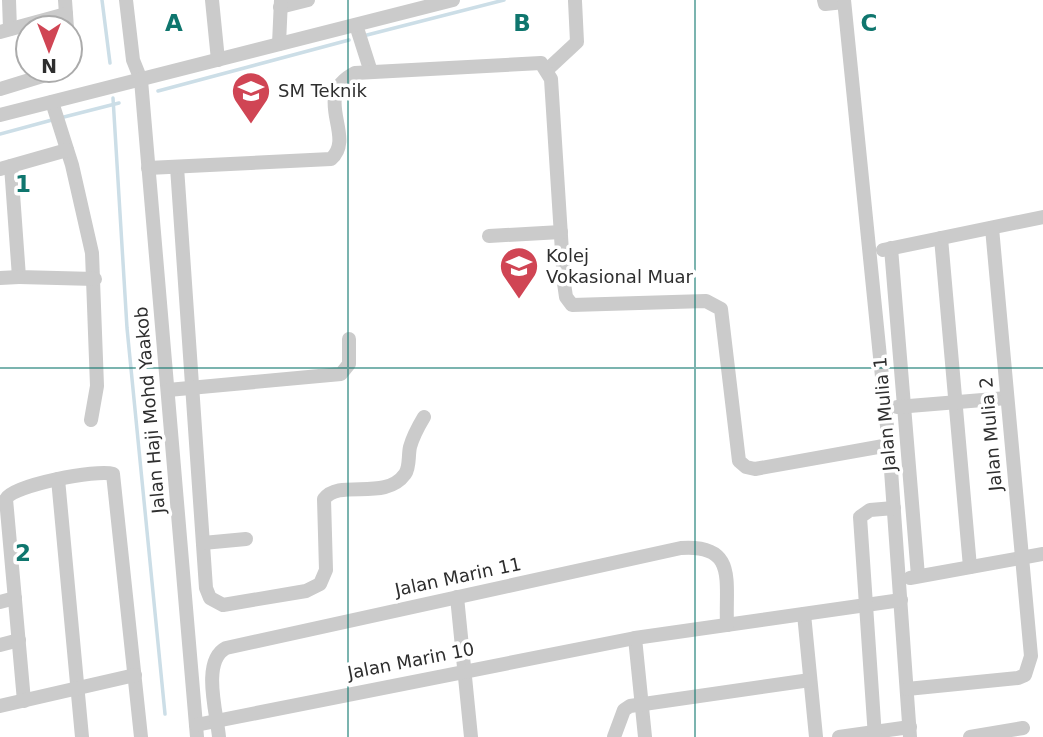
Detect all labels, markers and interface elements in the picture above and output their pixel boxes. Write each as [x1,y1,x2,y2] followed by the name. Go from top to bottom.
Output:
[165,10,183,36] text: A
[513,10,531,36] text: B
[861,10,877,36] text: C
[14,14,84,84] north arrow
[41,55,57,77] text: N
[230,70,272,125] school or university icon: SM Teknik
[278,80,368,101] place label: SM Teknik
[15,171,31,197] text: 1
[498,245,540,300] school or university icon: Kolej Vokasional Muar
[546,245,694,287] place label: Kolej Vokasional Muar
[130,306,169,515] street label: Jalan Haji Mohd Yaakob
[869,356,900,473] street label: Jalan Mulia 1
[975,376,1006,493] street label: Jalan Mulia 2
[15,540,31,566] text: 2
[392,553,523,600] street label: Jalan Marin 11
[345,638,476,683] street label: Jalan Marin 10

